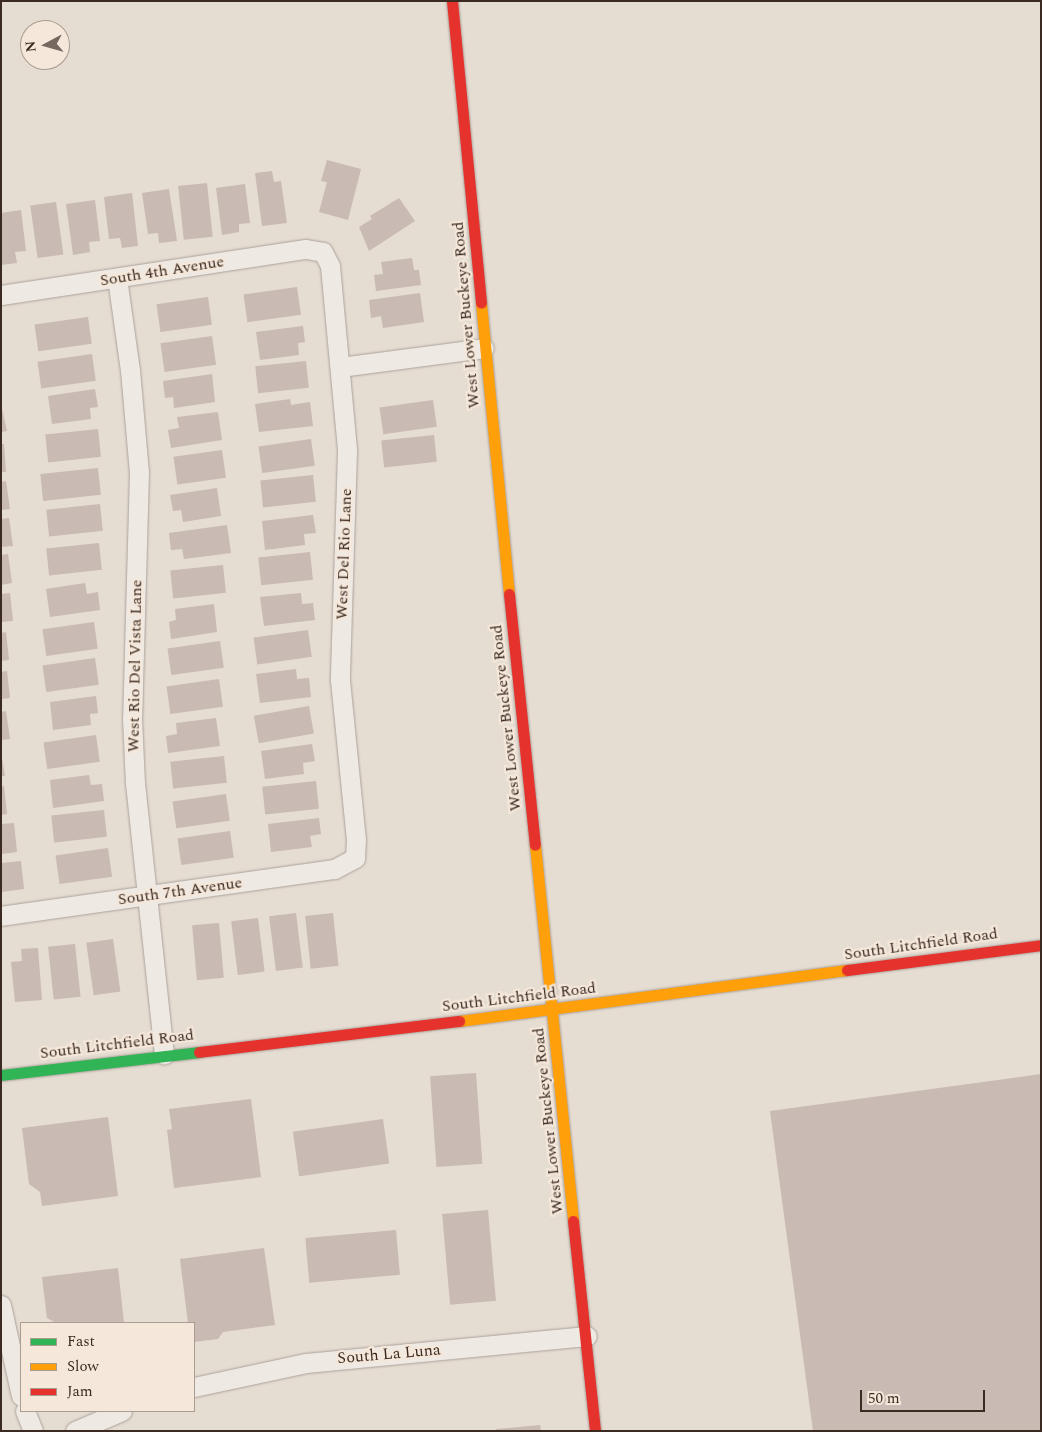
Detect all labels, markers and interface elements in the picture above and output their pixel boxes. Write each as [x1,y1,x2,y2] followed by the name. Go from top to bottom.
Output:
[20,20,70,70] north arrow
[20,40,42,53] text: N
[448,221,484,409] street label: West Lower Buckeye Road
[99,252,225,290] street label: South 4th Avenue
[332,488,356,620] street label: West Del Rio Lane
[124,580,146,752] street label: West Rio Del Vista Lane
[487,624,525,812] street label: West Lower Buckeye Road
[117,873,243,909] street label: South 7th Avenue
[843,924,999,964] street label: South Litchfield Road
[441,978,597,1016] street label: South Litchfield Road
[39,1025,195,1063] street label: South Litchfield Road
[529,1027,567,1215] street label: West Lower Buckeye Road
[20,1322,195,1412] legend
[67,1330,95,1353] text: Fast
[337,1340,441,1368] street label: South La Luna
[67,1355,99,1378] text: Slow
[67,1380,93,1403] text: Jam
[862,1380,987,1412] scale bar
[868,1387,900,1410] text: 50 m

